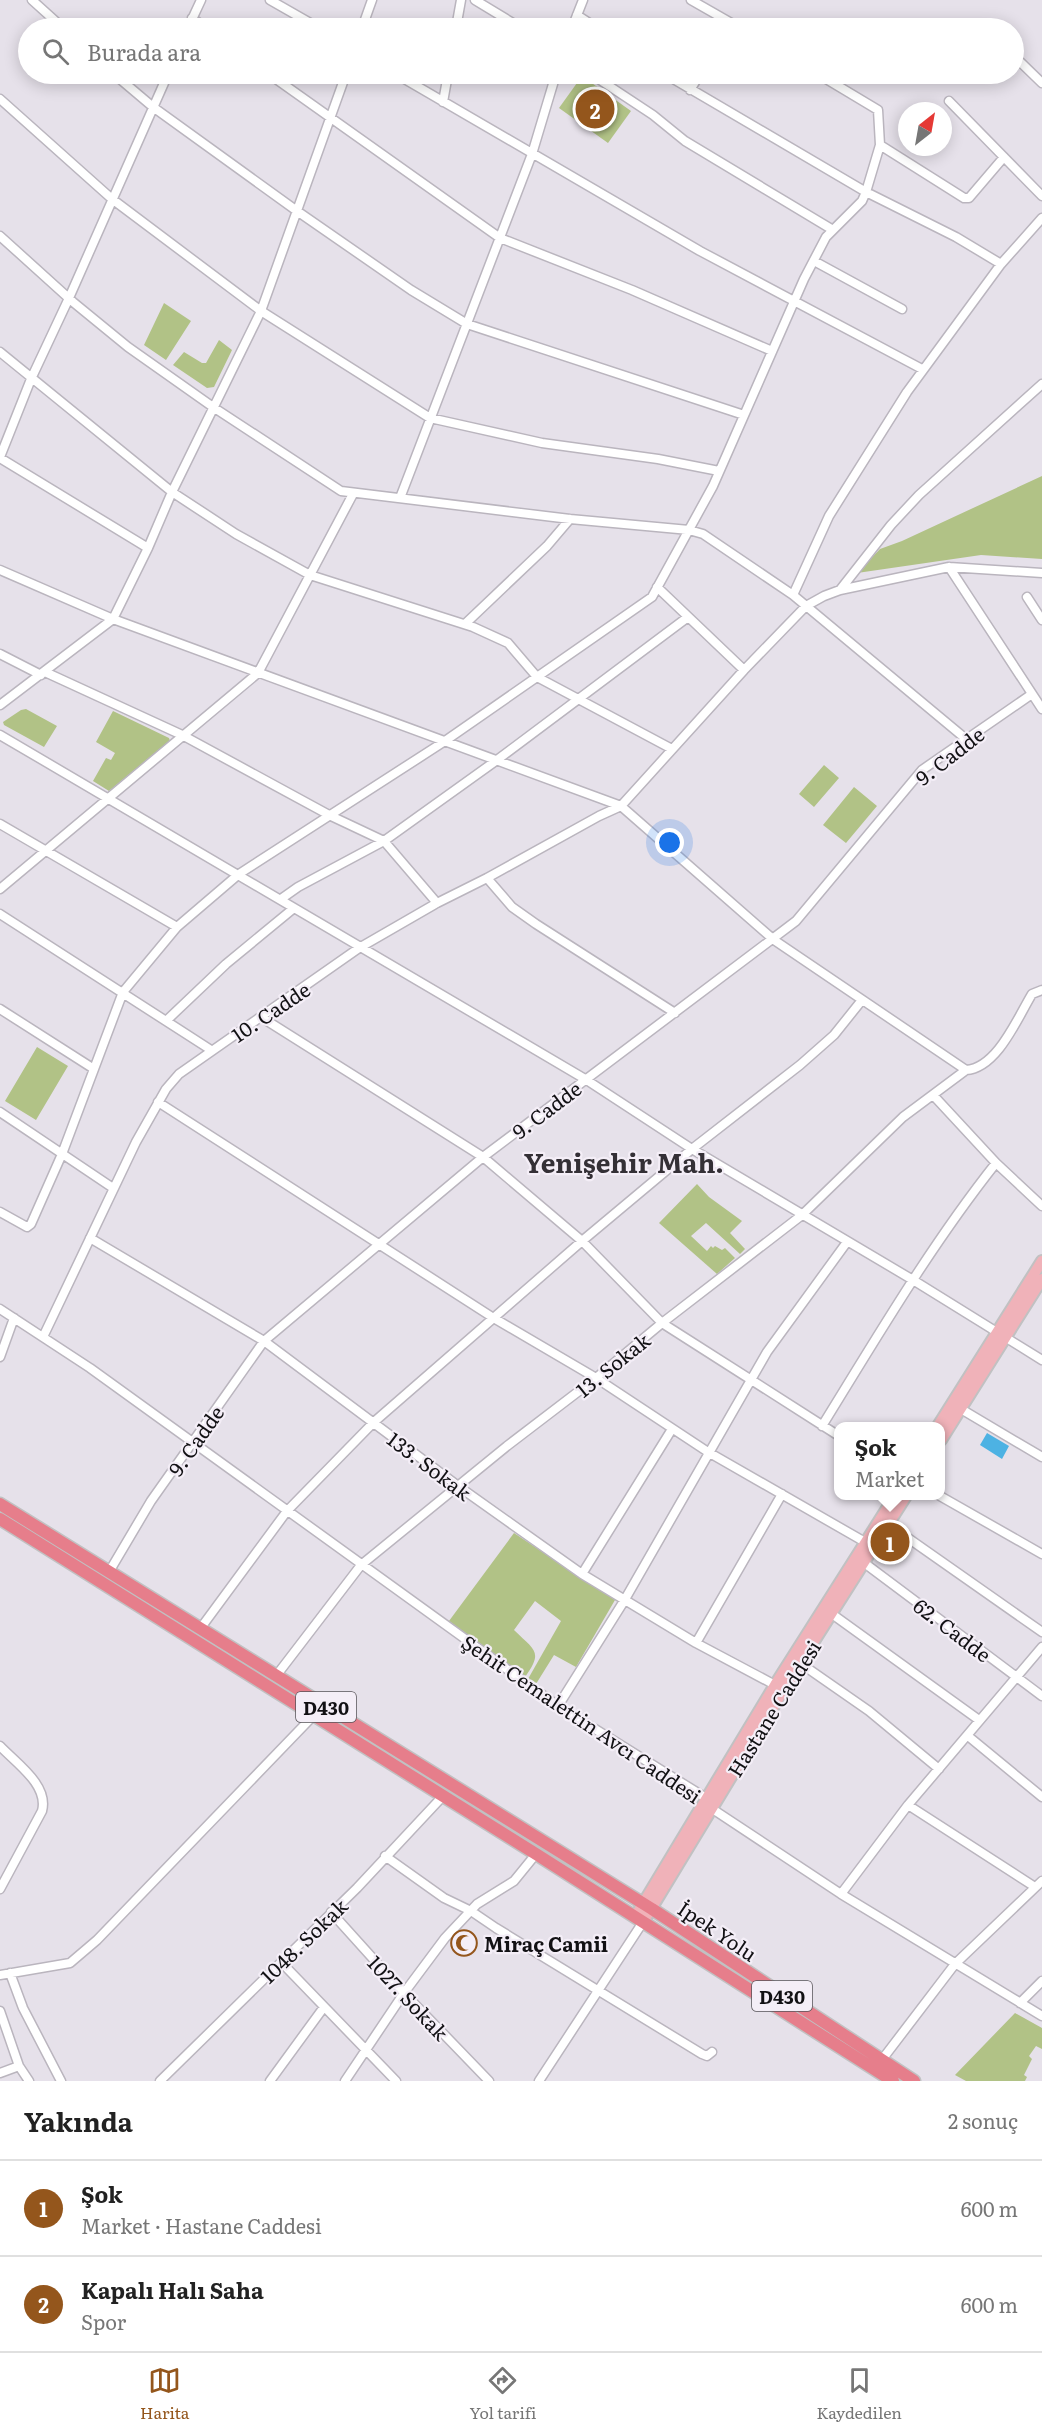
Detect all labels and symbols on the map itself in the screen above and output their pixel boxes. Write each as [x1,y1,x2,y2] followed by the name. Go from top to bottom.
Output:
[576,86,614,132] pin: 2
[898,102,952,156] north arrow
[908,719,990,791] street label: 9. Cadde
[655,828,684,857] your location
[225,974,315,1048] street label: 10. Cadde
[505,1073,587,1145] street label: 9. Cadde
[524,1142,724,1181] district label: Yenişehir Mah.
[568,1324,656,1403] street label: 13. Sokak
[160,1399,230,1481] street label: 9. Cadde
[382,1423,479,1507] street label: 133. Sokak
[870,1520,910,1564] pin: 1
[908,1590,998,1668] street label: 62. Cadde
[456,1626,708,1810] street label: Şehit Cemalettin Avcı Caddesi
[719,1633,827,1782] street label: Hastane Caddesi
[296,1692,356,1722] road number: D430
[253,1890,354,1989] street label: 1048. Sokak
[672,1892,764,1968] street label: İpek Yolu
[449,1928,479,1958] mosque icon: Miraç Camii
[484,1928,608,1958] place label: Miraç Camii
[362,1948,457,2047] street label: 1027. Sokak
[752,1981,812,2011] road number: D430

